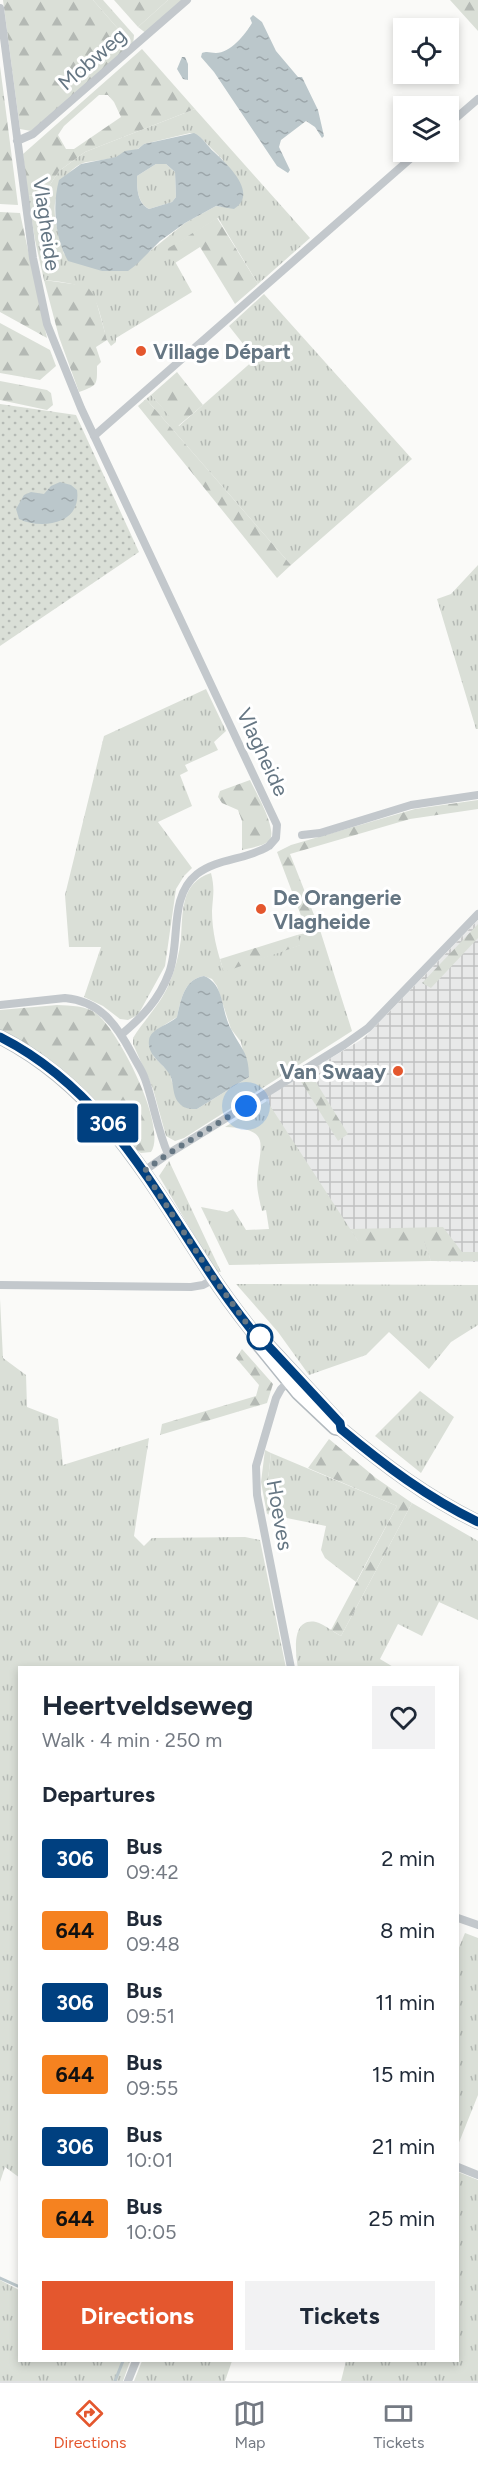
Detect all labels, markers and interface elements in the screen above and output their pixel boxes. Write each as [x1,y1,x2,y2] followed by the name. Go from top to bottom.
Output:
[393,18,459,162] map controls
[393,18,459,84] button: locate
[53,23,131,95] street label: Mobweg
[393,96,459,162] button: layers
[28,176,66,272] street label: Vlagheide
[153,339,291,364] place label: Village Départ
[134,344,148,358] marker: Village Départ
[232,704,294,800] street label: Vlagheide
[273,885,402,934] place label: De Orangerie Vlagheide
[254,902,268,916] marker: De Orangerie Vlagheide
[279,1059,387,1084] place label: Van Swaay
[391,1064,405,1078] marker: Van Swaay
[231,1091,261,1121] your location
[74,1104,142,1142] line badge: 306
[89,1111,127,1136] text: 306
[247,1324,273,1350] unlabelled marker
[262,1478,298,1552] street label: Hoeves
[372,1686,435,1749] button: heart
[42,1688,253,1722] text: Heertveldseweg
[42,1728,222,1752] text: Walk · 4 min · 250 m
[42,1781,155,1808] text: Departures
[126,1833,162,1860] text: Bus
[381,1845,435,1872] text: 2 min
[56,1846,94,1871] text: 306
[126,1860,179,1884] text: 09:42
[126,1905,162,1932] text: Bus
[380,1917,435,1944] text: 8 min
[56,1918,94,1943] text: 644
[126,1932,180,1956] text: 09:48
[126,1977,162,2004] text: Bus
[375,1989,435,2016] text: 11 min
[56,1990,94,2015] text: 306
[126,2004,175,2028] text: 09:51
[126,2049,162,2076] text: Bus
[372,2061,435,2088] text: 15 min
[56,2062,94,2087] text: 644
[126,2076,178,2100] text: 09:55
[126,2121,162,2148] text: Bus
[372,2133,435,2160] text: 21 min
[56,2134,94,2159] text: 306
[126,2148,173,2172] text: 10:01
[126,2193,162,2220] text: Bus
[369,2205,435,2232] text: 25 min
[56,2206,94,2231] text: 644
[126,2220,176,2244] text: 10:05
[42,2281,233,2350] button: Directions
[245,2281,435,2350] button: Tickets
[54,2397,126,2452] tab: Directions
[233,2397,266,2452] tab: Map
[373,2397,424,2452] tab: Tickets

